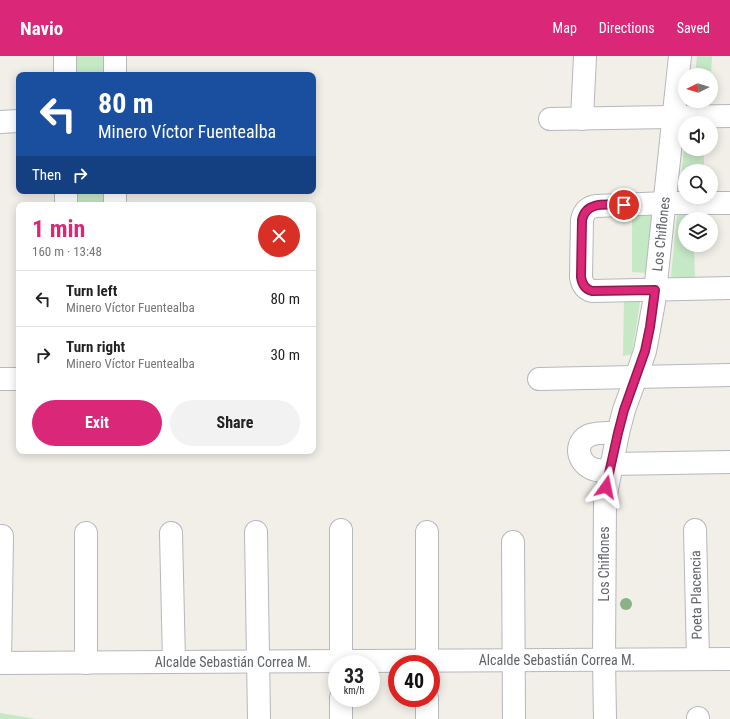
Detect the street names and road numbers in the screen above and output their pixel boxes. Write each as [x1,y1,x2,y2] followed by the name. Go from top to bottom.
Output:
[649,196,673,272] street label: Los Chiflones
[596,526,612,602] street label: Los Chiflones
[687,550,705,640] street label: Poeta Placencia
[479,652,635,668] street label: Alcalde Sebastián Correa M.
[155,654,311,670] street label: Alcalde Sebastián Correa M.

